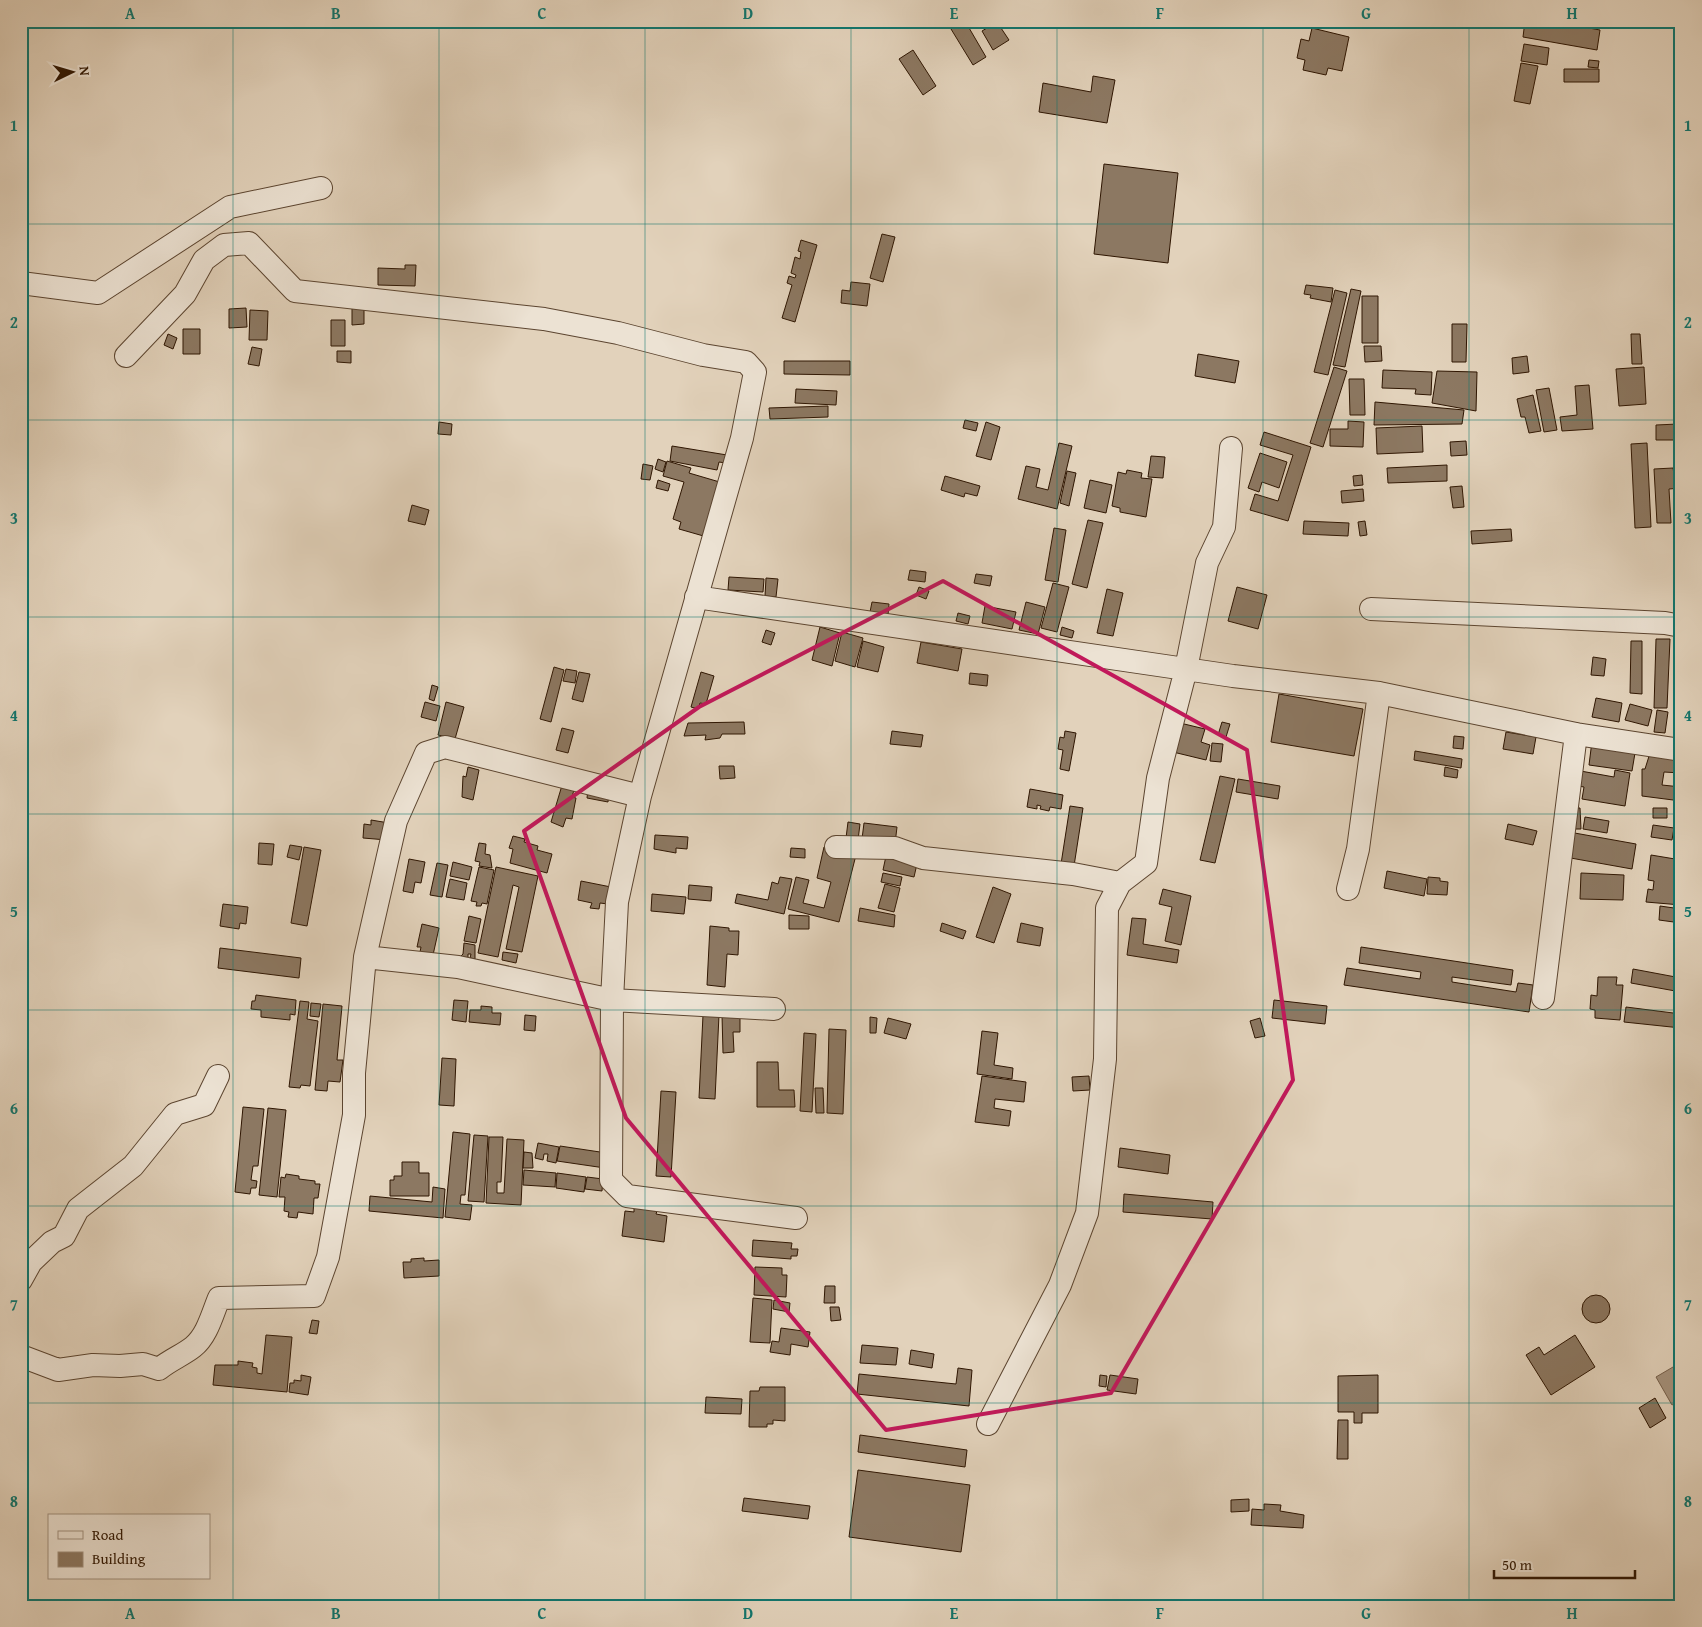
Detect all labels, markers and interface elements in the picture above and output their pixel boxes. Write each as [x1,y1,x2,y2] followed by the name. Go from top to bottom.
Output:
[125,1,136,25] text: A
[331,1,341,25] text: B
[537,1,547,25] text: C
[743,1,753,25] text: D
[950,1,959,25] text: E
[1156,1,1164,25] text: F
[1361,1,1371,25] text: G
[1566,1,1578,25] text: H
[48,48,98,98] north arrow
[75,65,95,77] text: N
[10,113,18,137] text: 1
[1684,113,1692,137] text: 1
[10,310,18,334] text: 2
[1684,310,1692,334] text: 2
[10,506,18,530] text: 3
[1684,506,1692,530] text: 3
[10,703,18,727] text: 4
[1684,703,1692,727] text: 4
[10,899,18,923] text: 5
[1684,899,1692,923] text: 5
[10,1096,18,1120] text: 6
[1684,1096,1692,1120] text: 6
[10,1292,18,1316] text: 7
[1684,1292,1692,1316] text: 7
[10,1489,18,1513] text: 8
[1684,1489,1692,1513] text: 8
[48,1514,210,1580] legend
[92,1524,123,1545] text: Road
[1494,1547,1636,1579] scale bar
[92,1548,146,1569] text: Building
[1502,1554,1533,1575] text: 50 m
[125,1601,136,1625] text: A
[331,1601,341,1625] text: B
[537,1601,547,1625] text: C
[743,1601,753,1625] text: D
[950,1601,959,1625] text: E
[1156,1601,1164,1625] text: F
[1361,1601,1371,1625] text: G
[1566,1601,1578,1625] text: H

